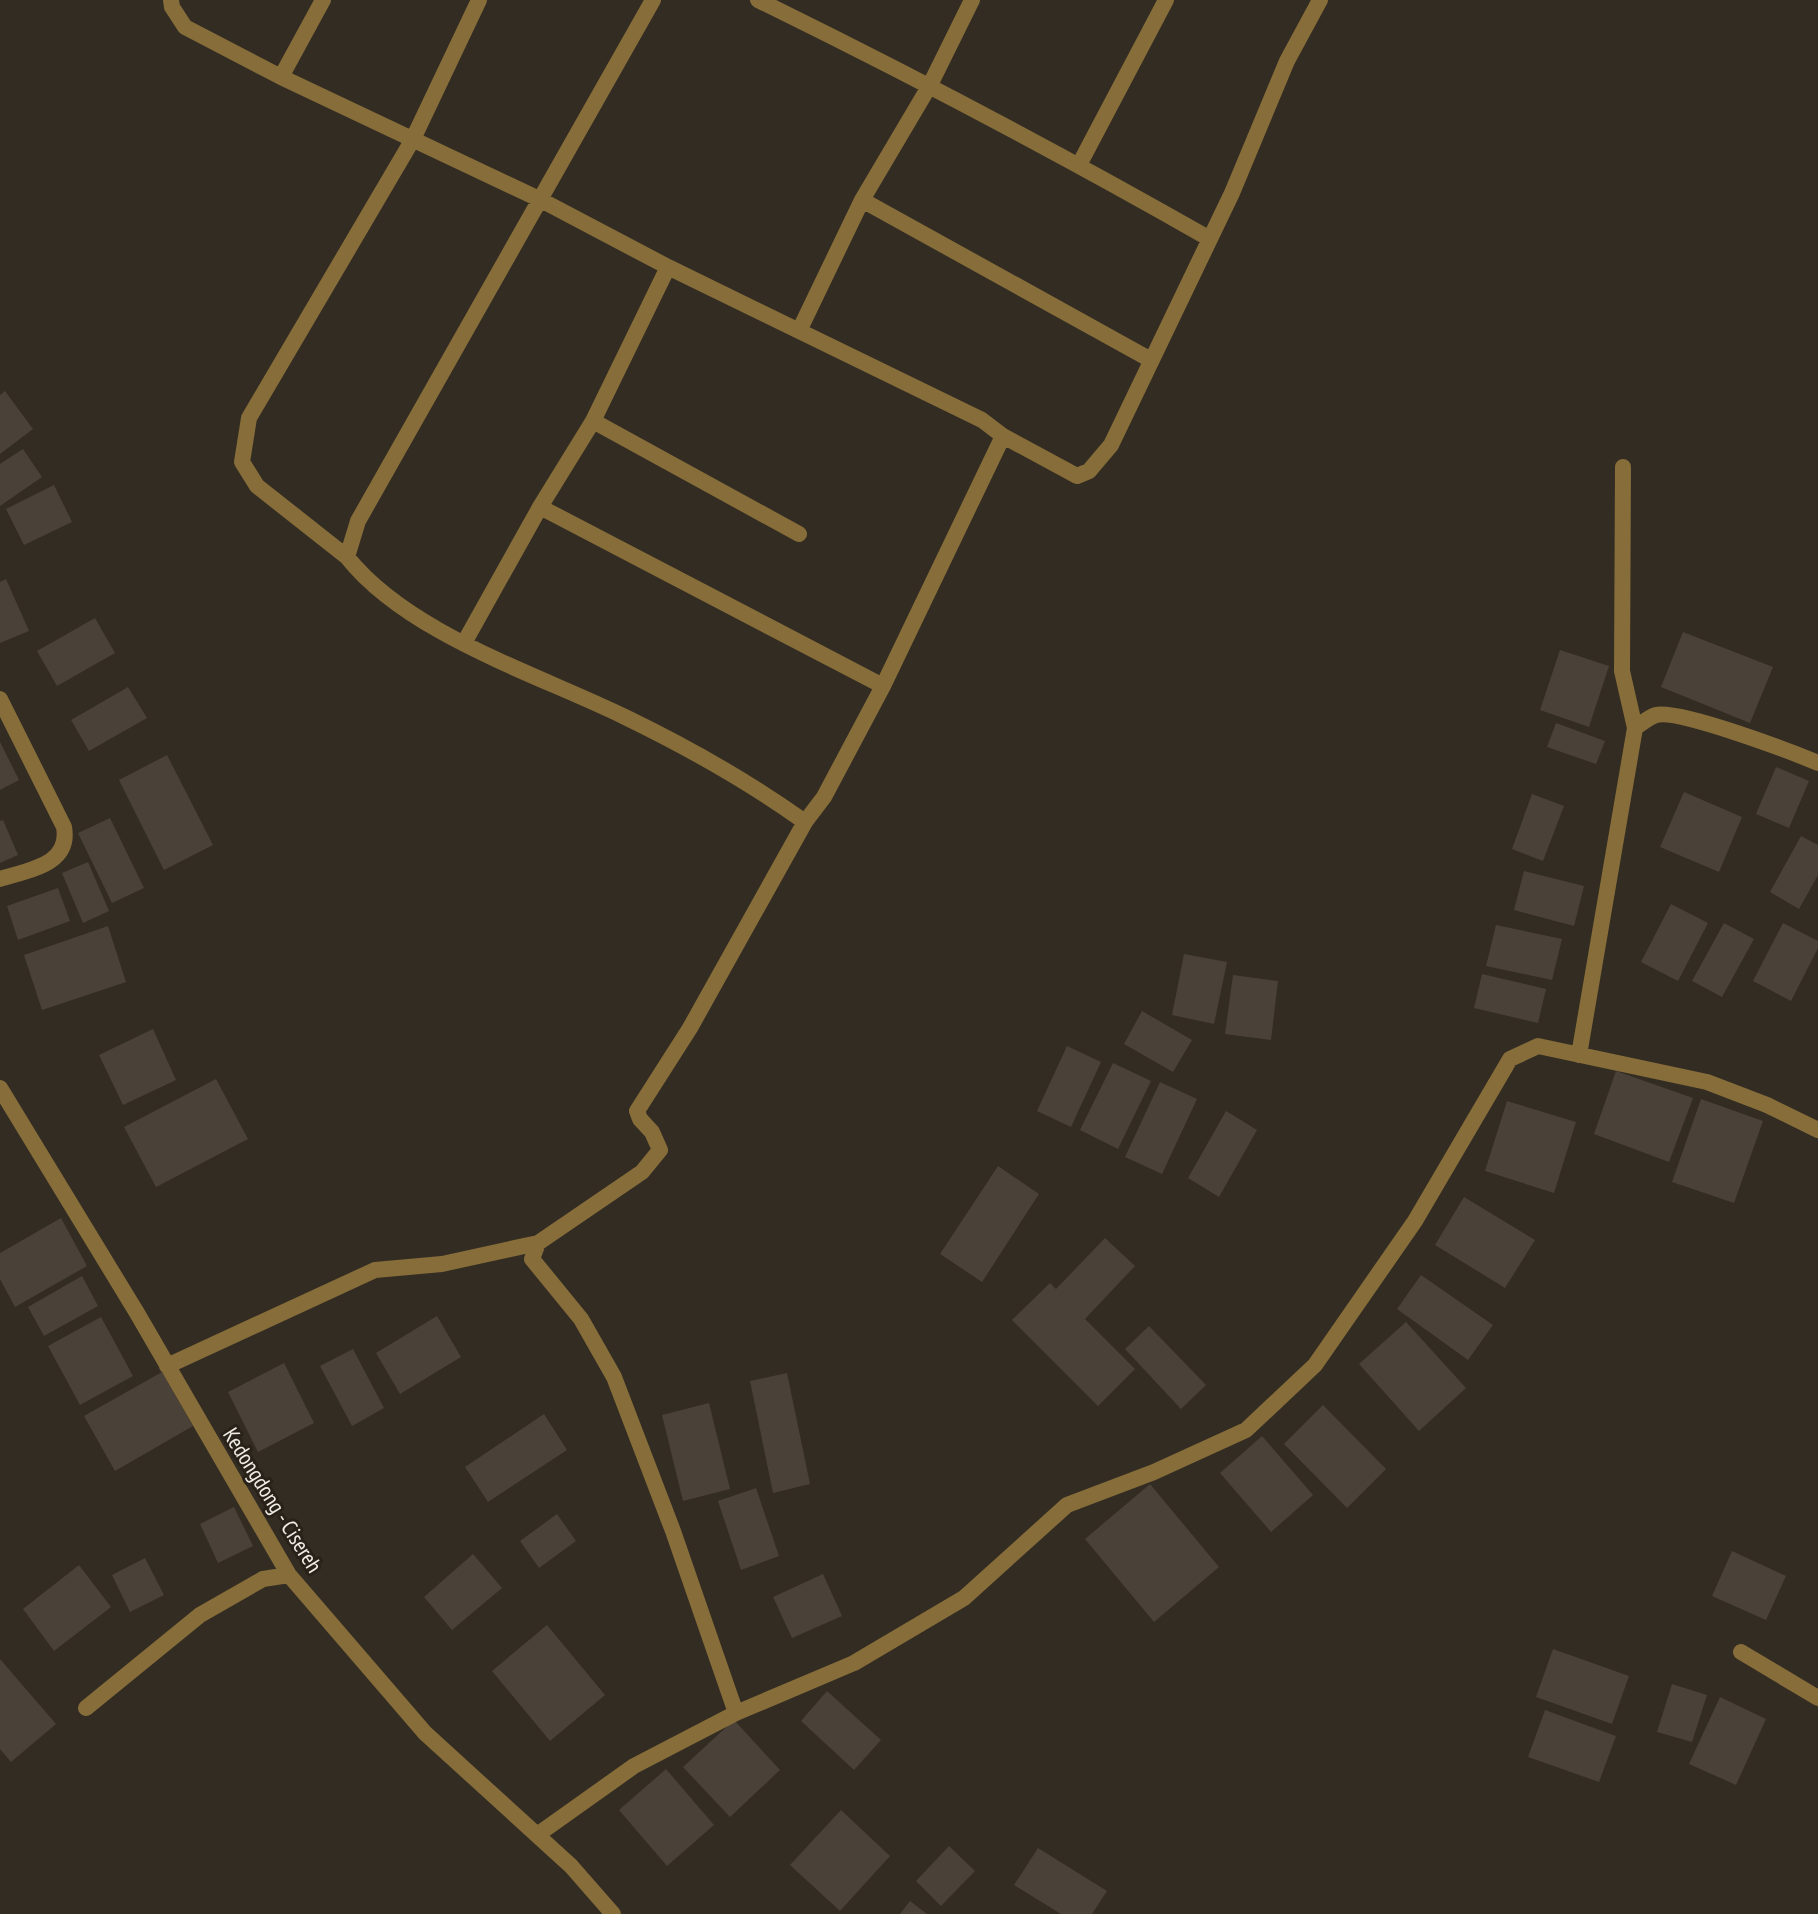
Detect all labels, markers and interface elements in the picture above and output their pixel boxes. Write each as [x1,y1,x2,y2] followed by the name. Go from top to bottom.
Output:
[217,1422,329,1578] street label: Kedongdong - Cisereh

